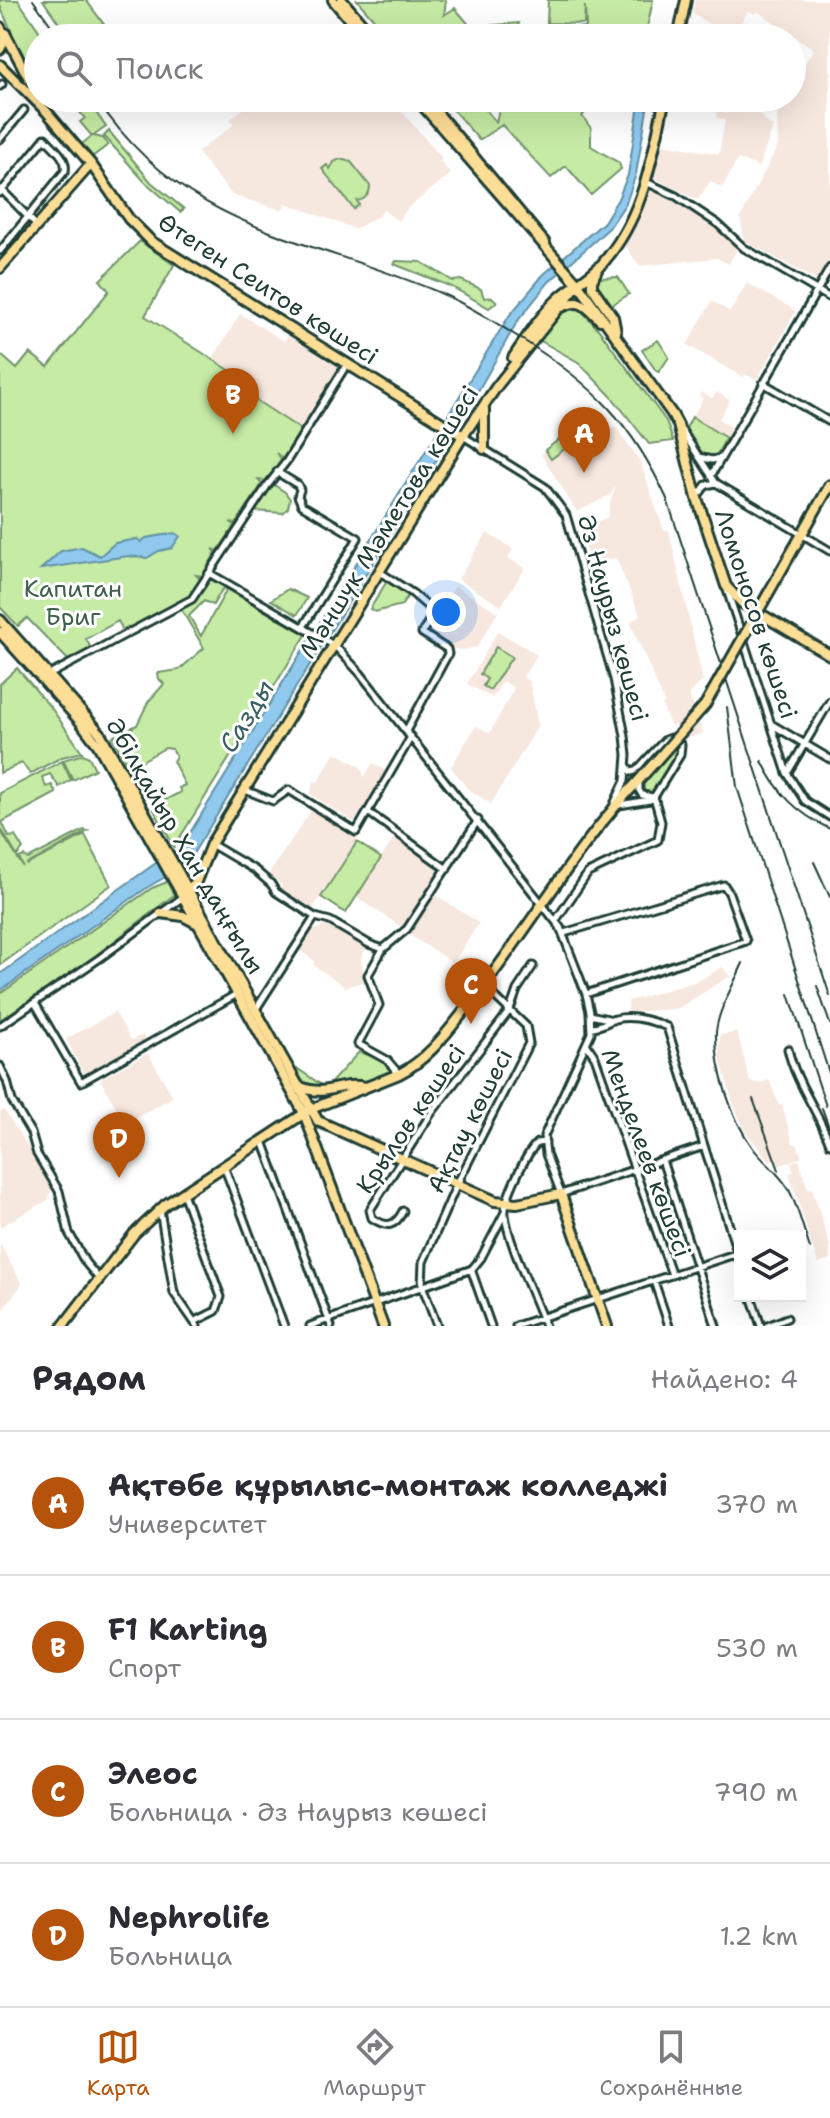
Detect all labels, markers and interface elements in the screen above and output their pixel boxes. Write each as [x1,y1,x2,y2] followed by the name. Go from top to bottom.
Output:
[24,24,806,112] search box
[52,46,96,90] icon: search
[116,48,204,89] text: Поиск
[152,206,384,372] street label: Өтеген Сеитов көшесі
[207,368,259,434] pin: B
[292,380,486,664] street label: Мәншүк Мәметова көшесі
[558,407,610,473] pin: A
[707,505,805,723] street label: Ломоносов көшесі
[570,511,656,725] street label: Әз Наурыз көшесі
[24,573,122,633] park label: Капитан Бриг
[426,592,466,632] your location
[210,673,282,759] water label: Сазды
[98,712,272,980] street label: Әбілқайыр Хан даңғылы
[445,958,497,1024] pin: C
[349,1038,473,1200] street label: Крылов көшесі
[420,1043,520,1199] street label: Ақтау көшесі
[593,1044,699,1262] street label: Менделеев көшесі
[93,1112,145,1178] pin: D
[734,1230,806,1302] map controls
[734,1230,806,1302] button: layers
[32,1355,146,1401] text: Рядом
[651,1361,798,1396] text: Найдено: 4
[108,1465,668,1506] text: Ақтөбе құрылыс-монтаж колледжі
[48,1486,68,1521] text: A
[715,1486,798,1521] text: 370 m
[108,1506,267,1541] text: Университет
[108,1609,267,1650] text: F1 Karting
[50,1630,66,1665] text: B
[716,1630,798,1665] text: 530 m
[108,1650,181,1685] text: Спорт
[108,1753,198,1794] text: Элеос
[50,1774,66,1809] text: C
[713,1774,798,1809] text: 790 m
[108,1794,488,1829] text: Больница · Әз Наурыз көшесі
[108,1897,270,1938] text: Nephrolife
[49,1918,67,1953] text: D
[719,1918,798,1953] text: 1.2 km
[108,1938,232,1973] text: Больница
[87,2025,150,2102] tab: Карта
[323,2025,426,2102] tab: Маршрут
[600,2025,743,2102] tab: Сохранённые

